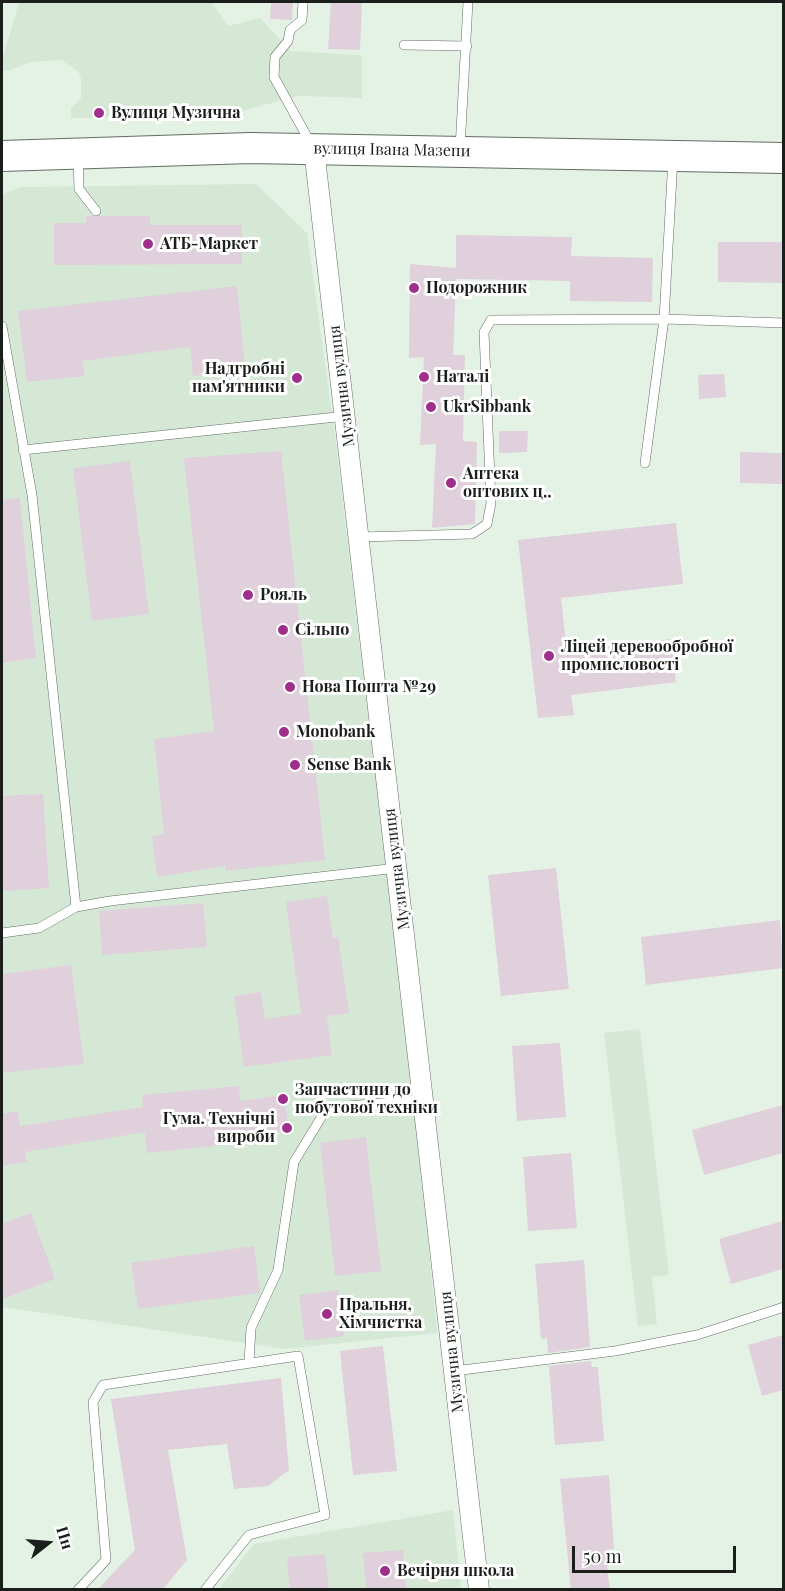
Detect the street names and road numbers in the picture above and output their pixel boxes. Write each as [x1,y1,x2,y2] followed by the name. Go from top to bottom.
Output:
[313,139,471,161] street label: вулиця Івана Мазепи
[325,324,359,448] street label: Музична вулиця
[380,807,414,931] street label: Музична вулиця
[436,1290,468,1414] street label: Музична вулиця

